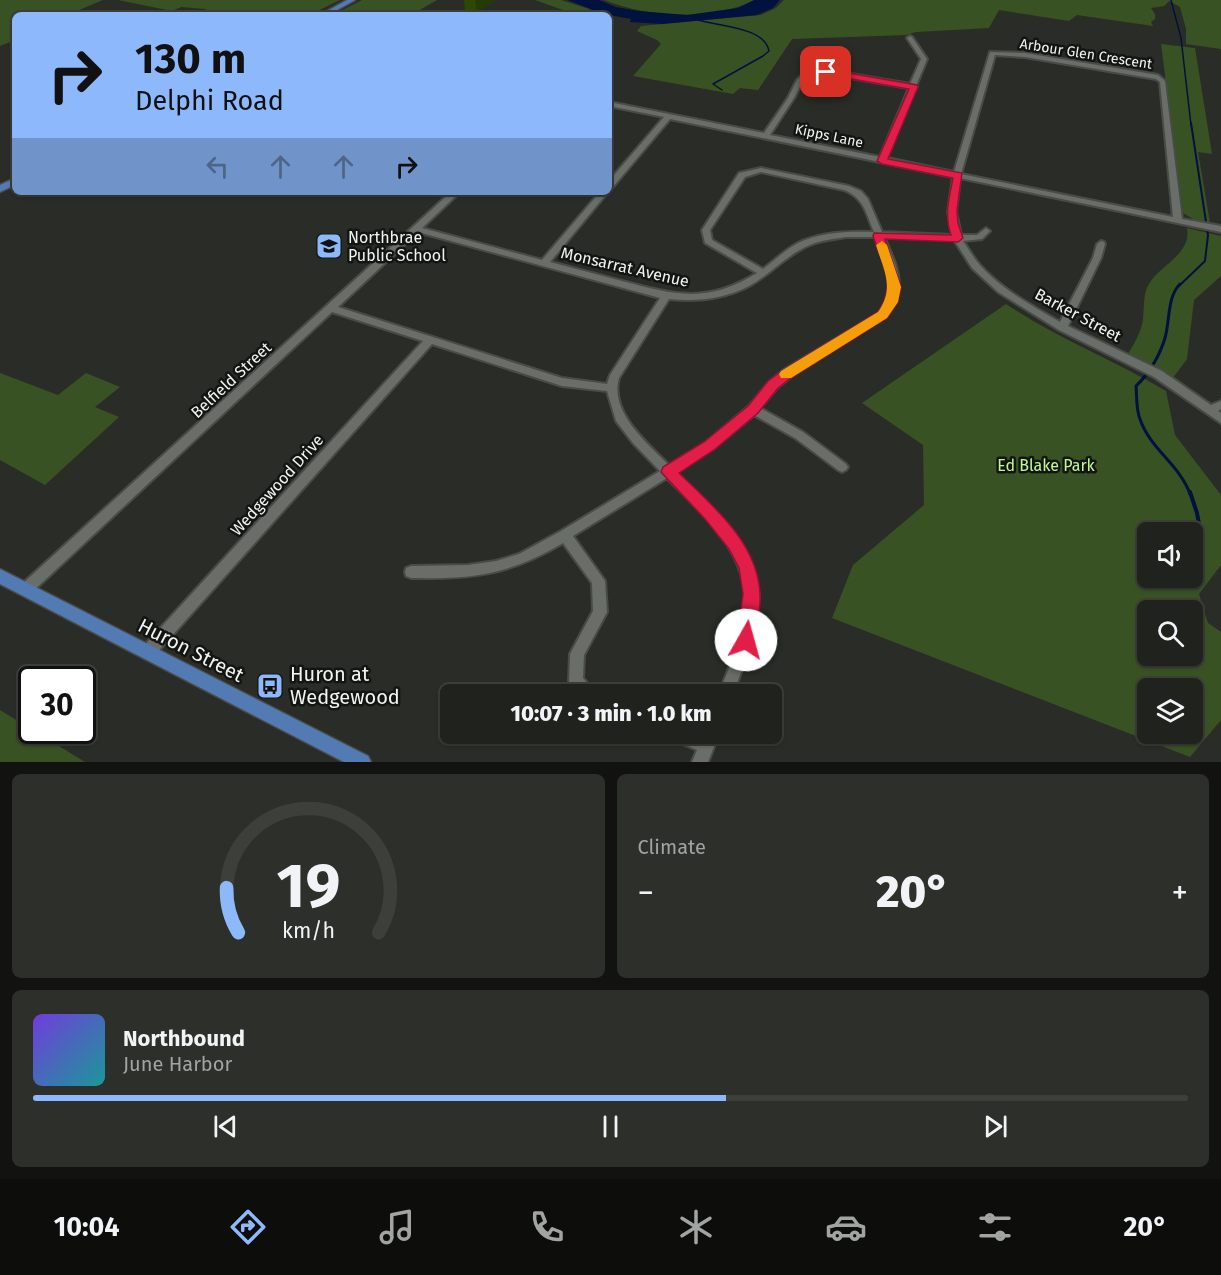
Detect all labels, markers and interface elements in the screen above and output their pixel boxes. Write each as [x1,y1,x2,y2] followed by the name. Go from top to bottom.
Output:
[135,34,246,84] text: 130 m
[1019,35,1154,73] street label: Arbour Glen Crescent
[36,36,114,114] icon: right
[800,46,851,97] pin
[809,55,842,88] icon: arrive
[135,85,284,117] text: Delphi Road
[793,120,865,152] street label: Kipps Lane
[201,150,234,183] icon: left
[264,150,297,183] icon: ahead
[327,150,360,183] icon: ahead
[390,150,423,183] icon: right
[348,228,446,265] place label: Northbrae Public School
[314,231,344,261] school or university icon: Northbrae Public School
[559,243,691,291] street label: Monsarrat Avenue
[1032,284,1125,346] street label: Barker Street
[187,338,275,422] street label: Belfield Street
[227,430,327,540] street label: Wedgewood Drive
[997,456,1096,475] park label: Ed Blake Park
[1137,522,1203,744] map controls
[1137,522,1203,588] button: sound
[1137,600,1203,666] button: search
[714,608,778,672] position arrow
[134,613,249,687] street label: Huron Street
[290,662,400,709] place label: Huron at Wedgewood
[18,666,96,744] speed limit sign: 30
[255,671,285,701] bus stop icon: Huron at Wedgewood
[1137,678,1203,744] button: layers
[511,700,711,727] text: 10:07 · 3 min · 1.0 km
[638,835,706,859] text: Climate
[276,849,340,924] text: 19
[876,865,950,919] text: 20°
[638,873,654,913] text: −
[1172,873,1188,913] text: +
[282,918,335,944] text: km/h
[123,1025,245,1052] text: Northbound
[123,1052,232,1076] text: June Harbor
[209,1110,242,1143] icon: previous
[594,1110,627,1143] icon: pause
[979,1110,1012,1143] icon: next
[227,1206,269,1248] icon: directions
[376,1206,418,1248] icon: music
[526,1206,568,1248] icon: phone
[675,1206,717,1248] icon: climate
[825,1206,867,1248] icon: car
[974,1206,1016,1248] icon: filters
[54,1211,120,1243] text: 10:04
[1123,1211,1167,1243] text: 20°

